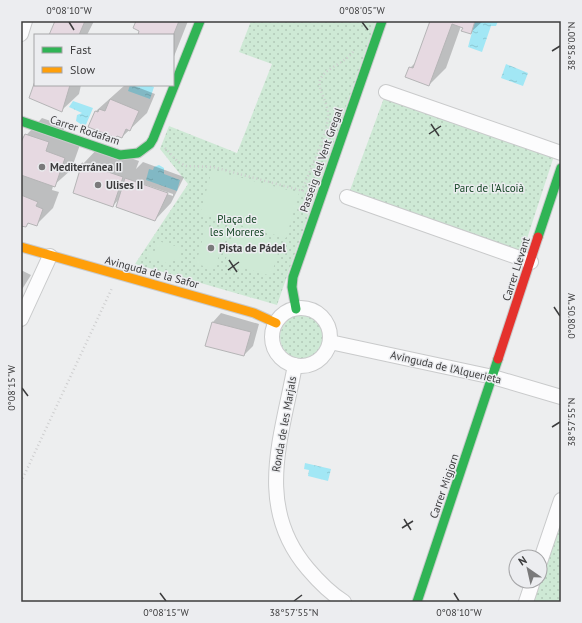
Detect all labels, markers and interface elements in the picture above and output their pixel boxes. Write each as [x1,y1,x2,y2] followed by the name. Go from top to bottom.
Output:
[46,4,93,17] text: 0°08'10"W
[339,4,386,17] text: 0°08'05"W
[565,21,578,71] text: 38°58'00"N
[34,34,174,86] legend
[70,42,91,57] text: Fast
[70,62,95,77] text: Slow
[297,105,346,214] street label: Passeig del Vent Gregal
[48,112,122,148] street label: Carrer Rodafam
[50,160,122,174] place label: Mediterránea II
[37,162,47,172] marker: Mediterránea II
[106,178,143,192] place label: Ulises II
[93,180,103,190] marker: Ulises II
[454,181,524,195] park label: Parc de l'Alcoià
[210,212,264,239] park label: Plaça de les Moreres
[499,235,533,303] street label: Carrer Llevant
[219,241,286,255] place label: Pista de Pádel
[206,243,216,253] marker: Pista de Pádel
[103,253,201,291] street label: Avinguda de la Safor
[565,292,578,339] text: 0°08'05"W
[389,347,503,387] street label: Avinguda de l’Alquerieta
[5,364,18,411] text: 0°08'15"W
[269,375,299,473] street label: Ronda de les Marjals
[565,397,578,447] text: 38°57'55"N
[426,452,462,520] street label: Carrer Migjorn
[508,549,548,589] north arrow
[515,553,529,569] text: N
[143,606,190,619] text: 0°08'15"W
[269,606,319,619] text: 38°57'55"N
[436,606,483,619] text: 0°08'10"W

